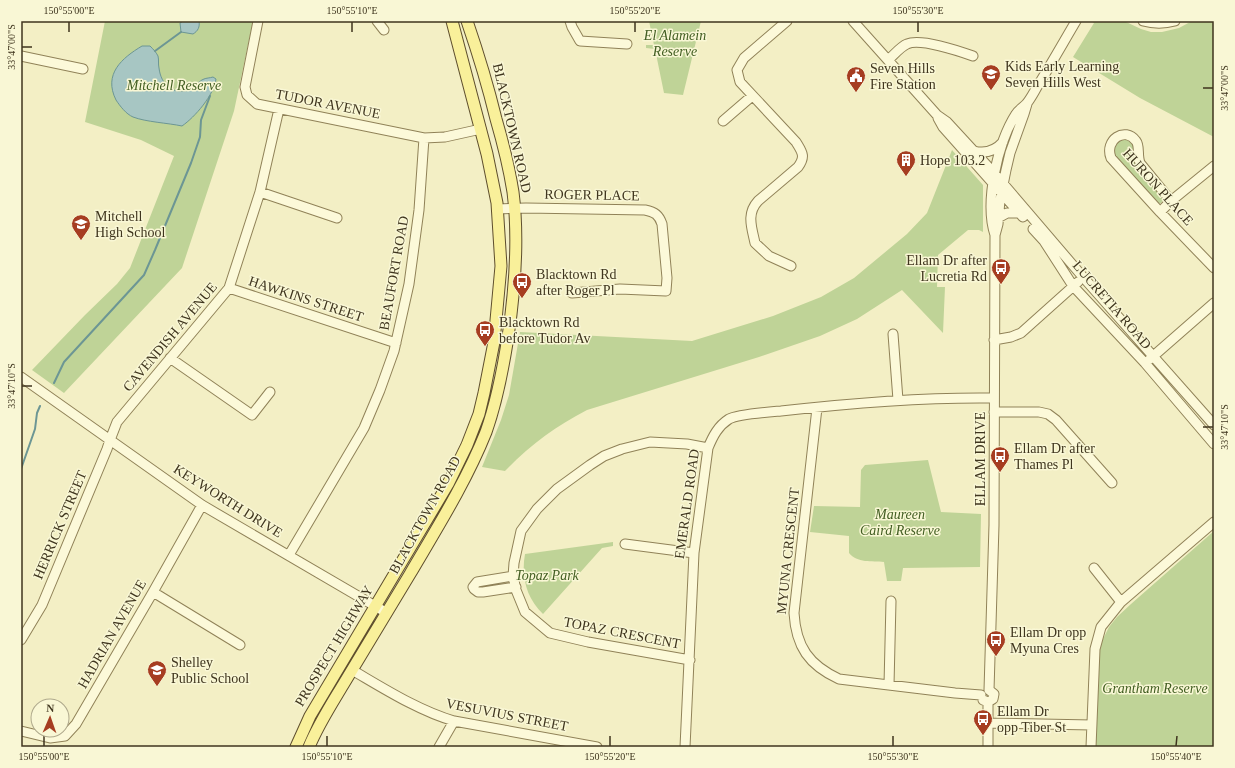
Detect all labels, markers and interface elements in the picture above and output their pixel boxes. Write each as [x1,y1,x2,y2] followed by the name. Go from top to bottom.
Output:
[44,5,95,16] text: 150°55'00"E
[327,5,378,16] text: 150°55'10"E
[610,5,661,16] text: 150°55'20"E
[893,5,944,16] text: 150°55'30"E
[6,24,17,70] text: 33°47'00"S
[643,28,706,59] park label: El Alamein Reserve
[1005,59,1119,90] place label: Kids Early Learning Seven Hills West
[870,61,936,92] place label: Seven Hills Fire Station
[490,62,534,194] street label: BLACKTOWN ROAD
[980,63,1002,91] school or university icon: Kids Early Learning Seven Hills West
[845,65,867,93] public building icon: Seven Hills Fire Station
[1219,65,1230,111] text: 33°47'00"S
[126,78,221,93] park label: Mitchell Reserve
[274,86,382,122] street label: TUDOR AVENUE
[1120,146,1196,228] street label: HURON PLACE
[895,149,917,177] building icon: Hope 103.2
[920,153,985,168] place label: Hope 103.2
[544,187,640,203] street label: ROGER PLACE
[95,209,166,240] place label: Mitchell High School
[70,213,92,241] school or university icon: Mitchell High School
[377,215,411,331] street label: BEAUFORT ROAD
[906,253,987,284] place label: Ellam Dr after Lucretia Rd
[990,257,1012,285] bus stop icon: Ellam Dr after Lucretia Rd
[1070,258,1154,352] street label: LUCRETIA ROAD
[536,267,617,298] place label: Blacktown Rd after Roger Pl
[511,271,533,299] bus stop icon: Blacktown Rd after Roger Pl
[247,273,366,325] street label: HAWKINS STREET
[120,279,220,395] street label: CAVENDISH AVENUE
[499,315,591,346] place label: Blacktown Rd before Tudor Av
[474,319,496,347] bus stop icon: Blacktown Rd before Tudor Av
[6,363,17,409] text: 33°47'10"S
[1219,404,1230,450] text: 33°47'10"S
[973,412,988,506] street label: ELLAM DRIVE
[1014,441,1095,472] place label: Ellam Dr after Thames Pl
[989,445,1011,473] bus stop icon: Ellam Dr after Thames Pl
[672,448,702,560] street label: EMERALD ROAD
[386,453,464,577] street label: BLACKTOWN ROAD
[171,461,285,541] street label: KEYWORTH DRIVE
[30,468,90,581] street label: HERRICK STREET
[774,487,802,615] street label: MYUNA CRESCENT
[860,507,940,538] park label: Maureen Caird Reserve
[515,568,580,583] park label: Topaz Park
[75,577,149,691] street label: HADRIAN AVENUE
[292,583,376,709] street label: PROSPECT HIGHWAY
[562,614,682,652] street label: TOPAZ CRESCENT
[1010,625,1086,656] place label: Ellam Dr opp Myuna Cres
[985,629,1007,657] bus stop icon: Ellam Dr opp Myuna Cres
[171,655,249,686] place label: Shelley Public School
[146,659,168,687] school or university icon: Shelley Public School
[1102,681,1208,696] park label: Grantham Reserve
[445,696,570,734] street label: VESUVIUS STREET
[30,698,70,738] north arrow
[46,702,55,714] text: N
[997,704,1066,735] place label: Ellam Dr opp Tiber St
[972,708,994,736] bus stop icon: Ellam Dr opp Tiber St
[19,751,70,762] text: 150°55'00"E
[302,751,353,762] text: 150°55'10"E
[585,751,636,762] text: 150°55'20"E
[868,751,919,762] text: 150°55'30"E
[1151,751,1202,762] text: 150°55'40"E

